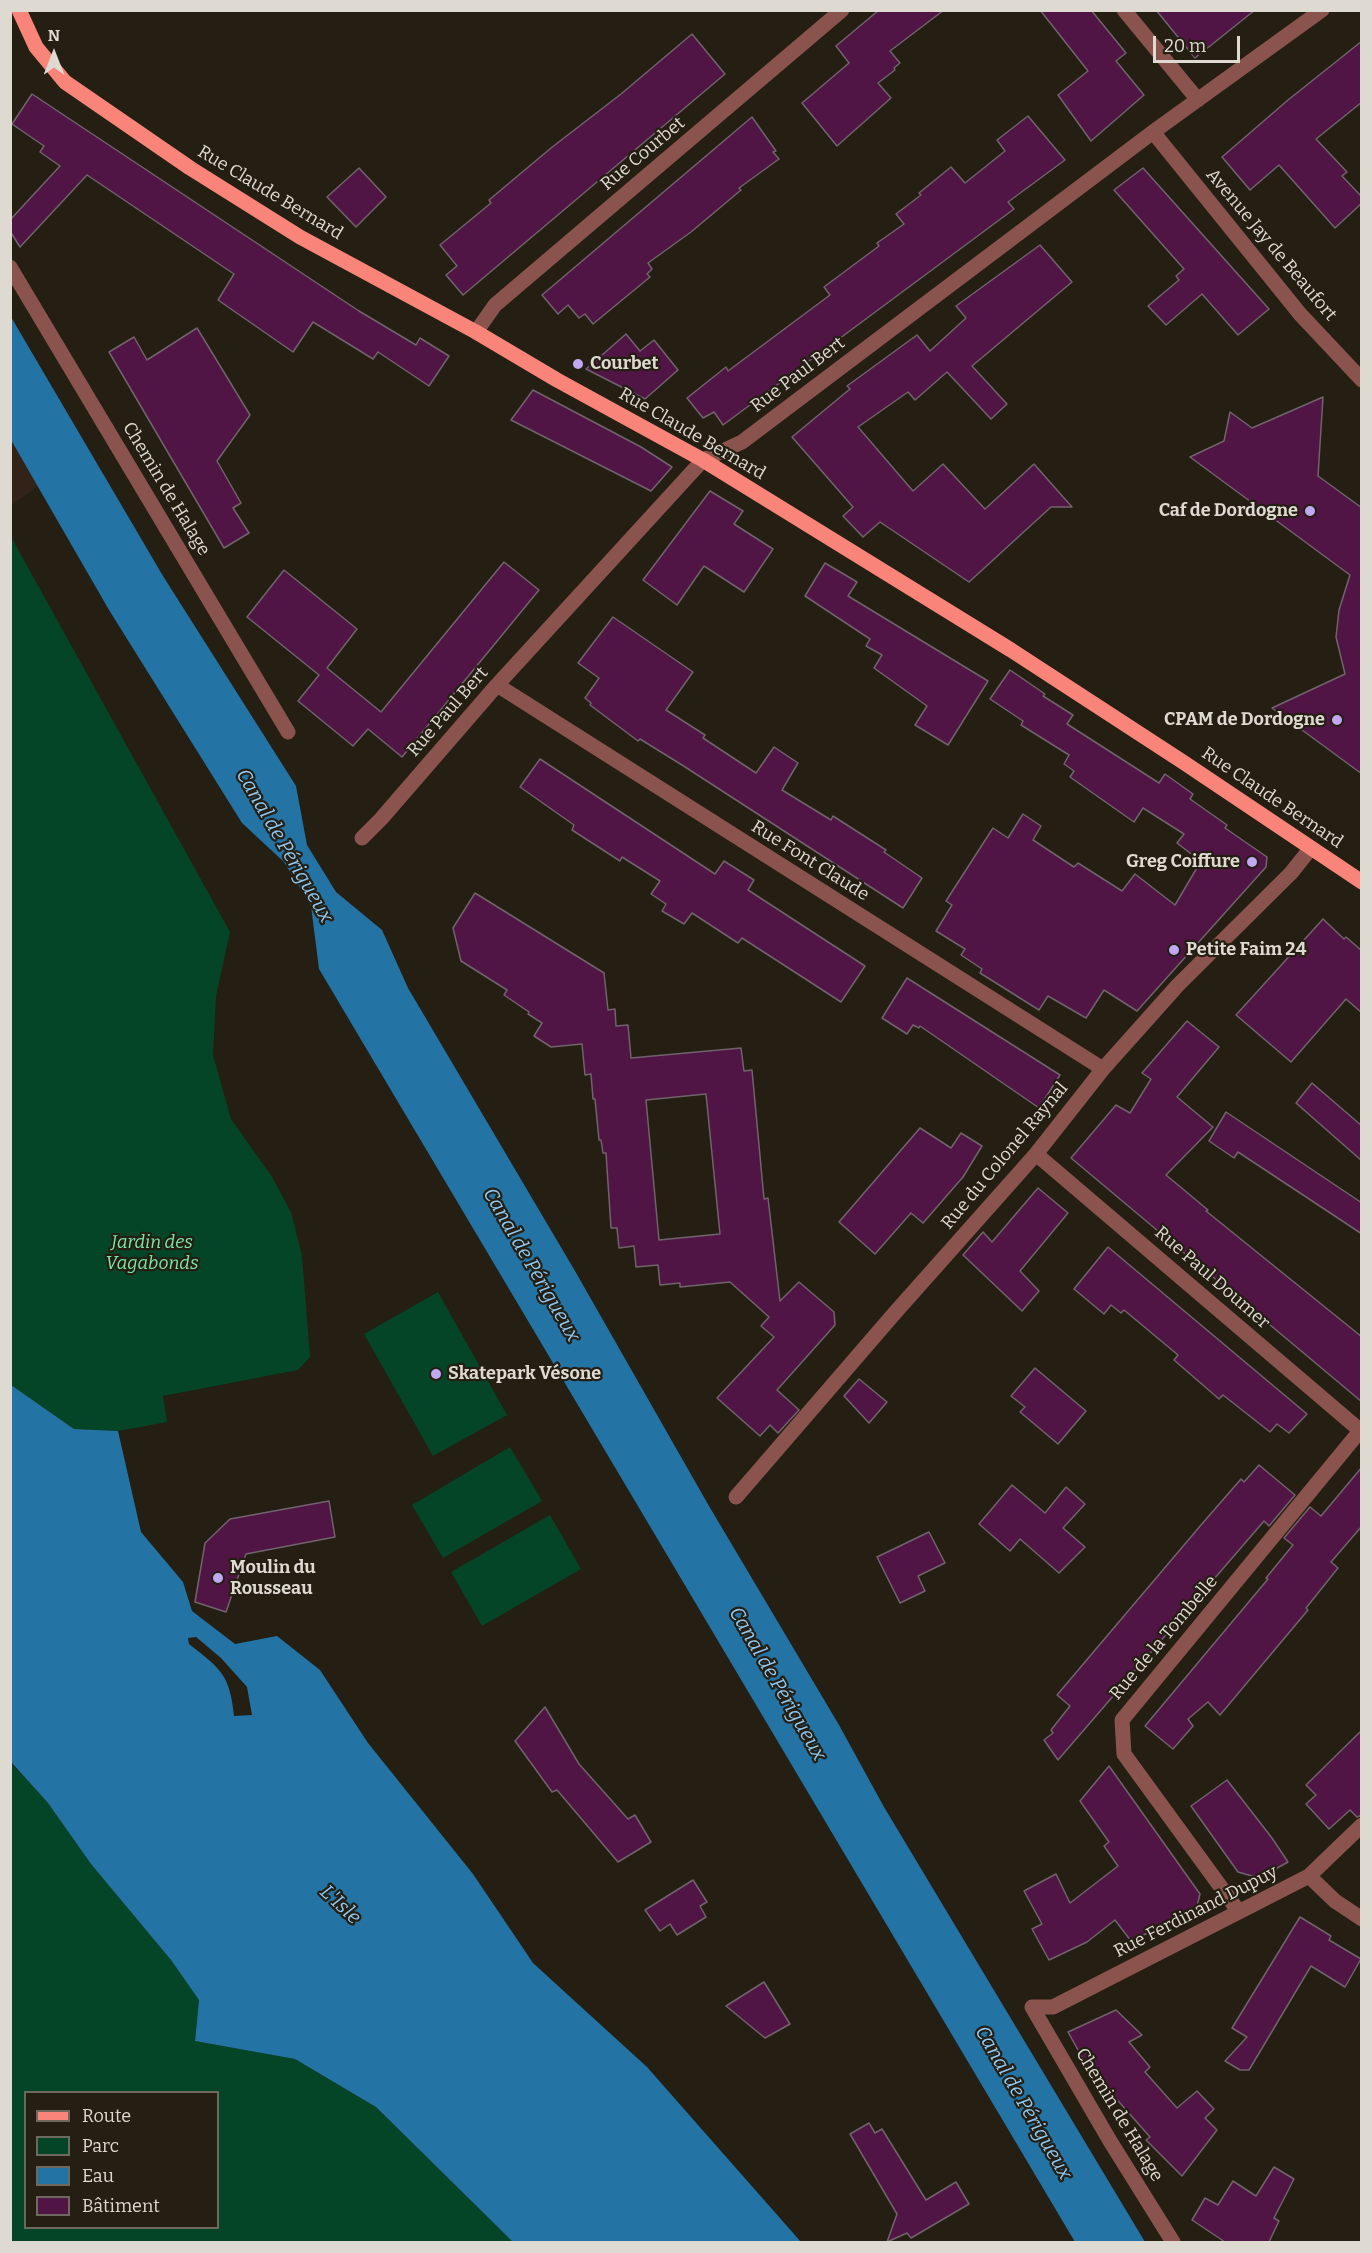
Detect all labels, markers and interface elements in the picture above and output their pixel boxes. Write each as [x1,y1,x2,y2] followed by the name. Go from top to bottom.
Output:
[24,24,84,84] north arrow
[1156,24,1243,62] scale bar
[48,26,60,45] text: N
[1164,35,1206,57] text: 20 m
[597,113,689,195] street label: Rue Courbet
[193,141,347,245] street label: Rue Claude Bernard
[1201,164,1341,326] street label: Avenue Jay de Beaufort
[747,333,849,417] street label: Rue Paul Bert
[590,353,659,375] place label: Courbet
[571,357,585,371] marker: Courbet
[615,383,769,485] street label: Rue Claude Bernard
[118,418,214,560] street label: Chemin de Halage
[1159,500,1298,522] place label: Caf de Dordogne
[1303,504,1317,518] marker: Caf de Dordogne
[403,663,493,761] street label: Rue Paul Bert
[1164,709,1325,731] place label: CPAM de Dordogne
[1330,713,1344,727] marker: CPAM de Dordogne
[1197,743,1347,853] street label: Rue Claude Bernard
[230,765,338,927] water label: Canal de Périgueux
[747,816,873,906] street label: Rue Font Claude
[1126,851,1240,873] place label: Greg Coiffure
[1245,855,1259,869] marker: Greg Coiffure
[1186,939,1306,961] place label: Petite Faim 24
[1167,943,1181,957] marker: Petite Faim 24
[937,1078,1073,1234] street label: Rue du Colonel Raynal
[477,1184,585,1346] water label: Canal de Périgueux
[1150,1222,1274,1334] street label: Rue Paul Doumer
[106,1232,198,1274] park label: Jardin des Vagabonds
[448,1363,601,1385] place label: Skatepark Vésone
[429,1367,443,1381] marker: Skatepark Vésone
[230,1557,316,1600] place label: Moulin du Rousseau
[211,1571,225,1585] marker: Moulin du Rousseau
[1105,1571,1223,1705] street label: Rue de la Tombelle
[723,1603,831,1765] water label: Canal de Périgueux
[1111,1861,1281,1963] street label: Rue Ferdinand Dupuy
[315,1880,365,1930] water label: L'Isle
[969,2022,1077,2184] water label: Canal de Périgueux
[1071,2044,1167,2186] street label: Chemin de Halage
[24,2091,219,2229] legend
[82,2105,131,2127] text: Route
[82,2135,119,2157] text: Parc
[82,2165,114,2187] text: Eau
[82,2195,160,2217] text: Bâtiment

